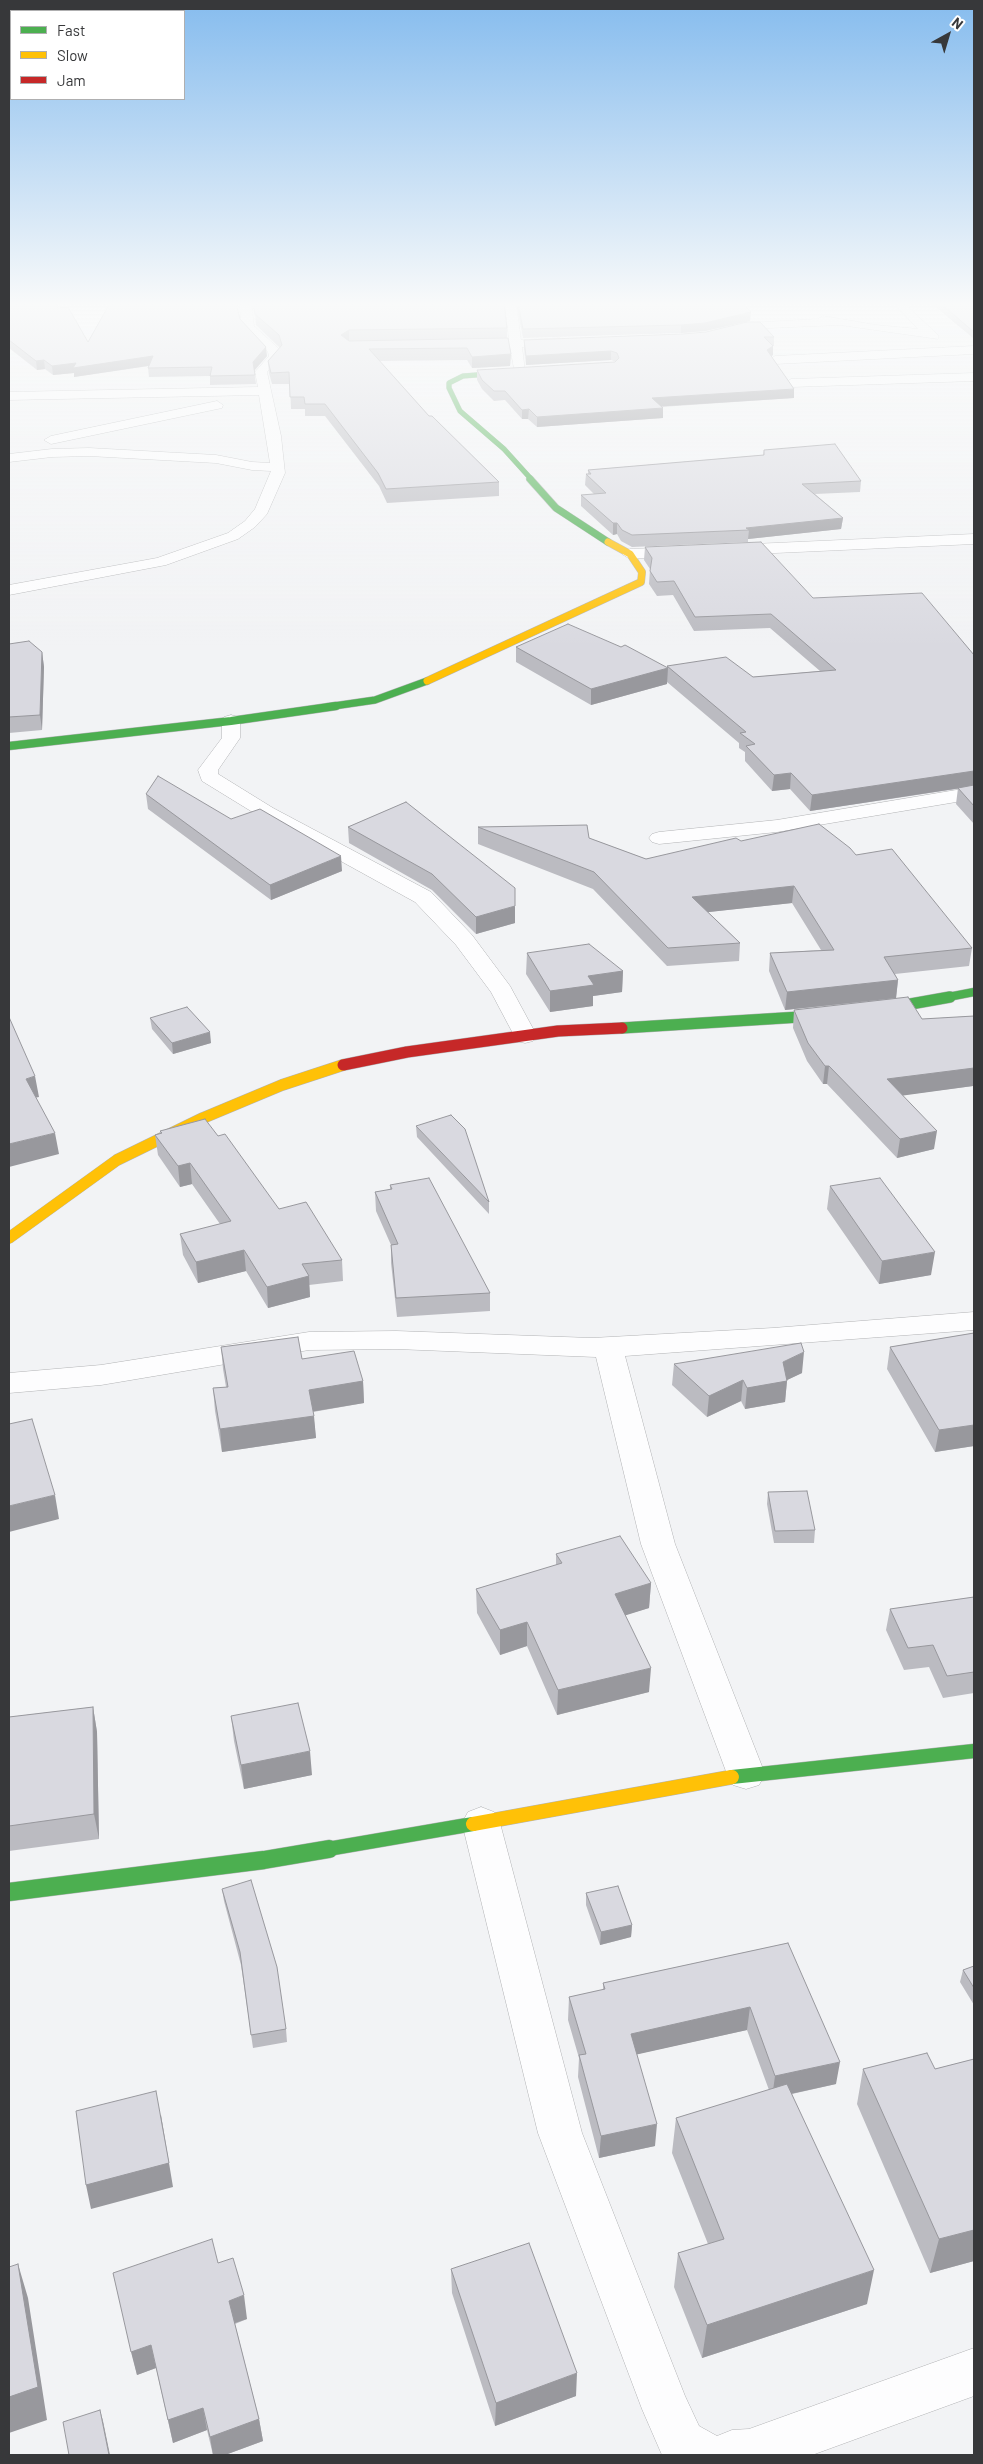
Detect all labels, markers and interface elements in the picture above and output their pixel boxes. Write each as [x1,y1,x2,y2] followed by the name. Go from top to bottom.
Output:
[10,10,185,100] legend
[923,10,973,60] north arrow
[949,13,967,32] text: N
[57,21,85,39] text: Fast
[57,46,88,64] text: Slow
[57,71,86,89] text: Jam

